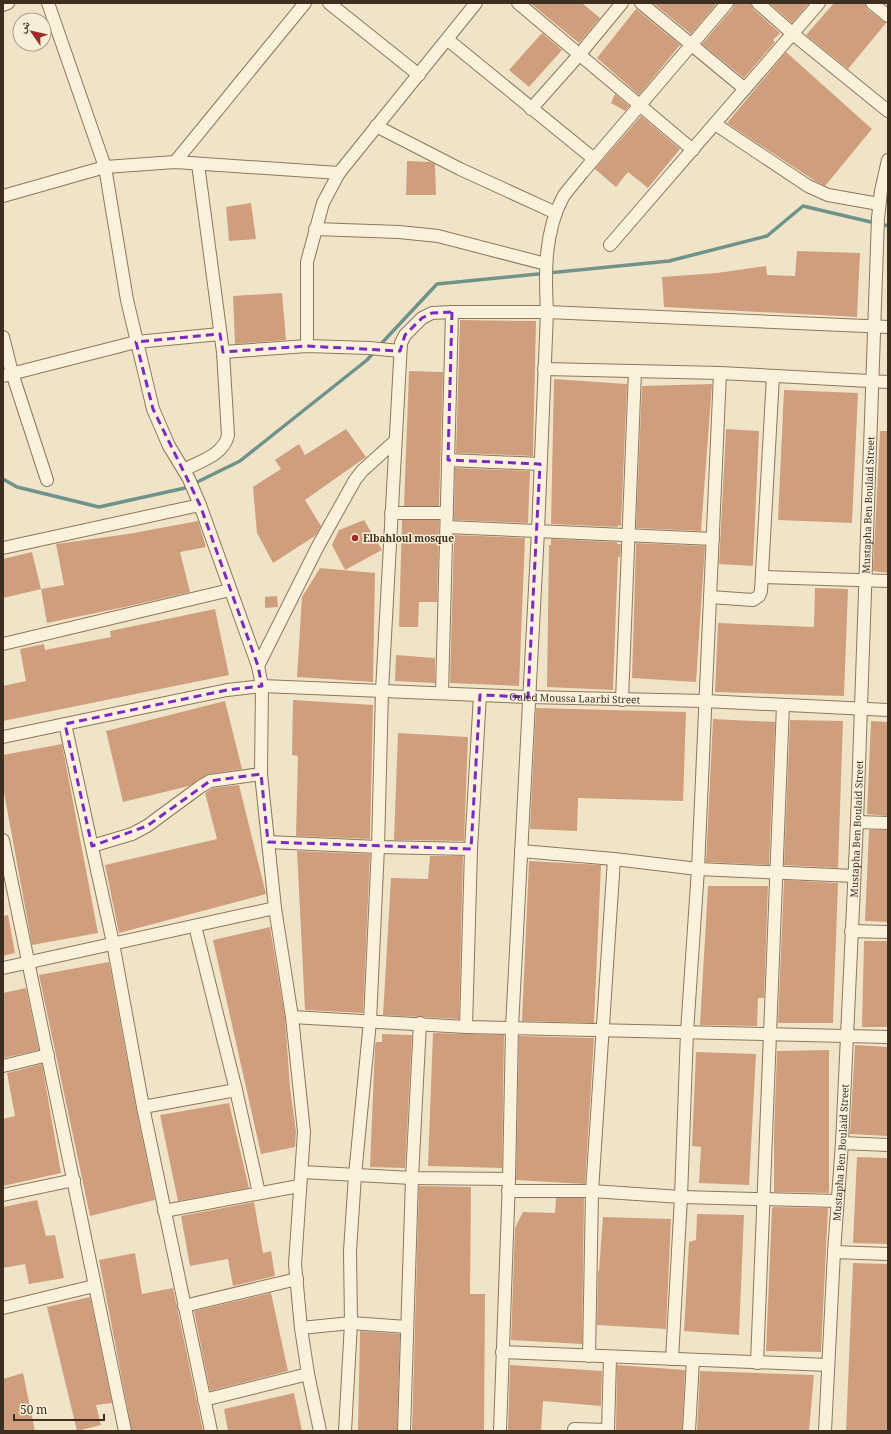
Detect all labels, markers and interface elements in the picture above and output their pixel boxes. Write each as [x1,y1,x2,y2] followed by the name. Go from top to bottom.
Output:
[12,12,52,52] north arrow
[14,17,36,37] text: ش
[859,436,880,574] street label: Mustapha Ben Boulaid Street
[363,531,454,548] place label: Elbahloul mosque
[350,533,360,543] marker: Elbahloul mosque
[509,689,641,710] street label: Ouled Moussa Laarbi Street
[846,760,869,898] street label: Mustapha Ben Boulaid Street
[829,1083,855,1222] street label: Mustapha Ben Boulaid Street
[14,1396,104,1422] scale bar
[20,1401,47,1422] text: 50 m

